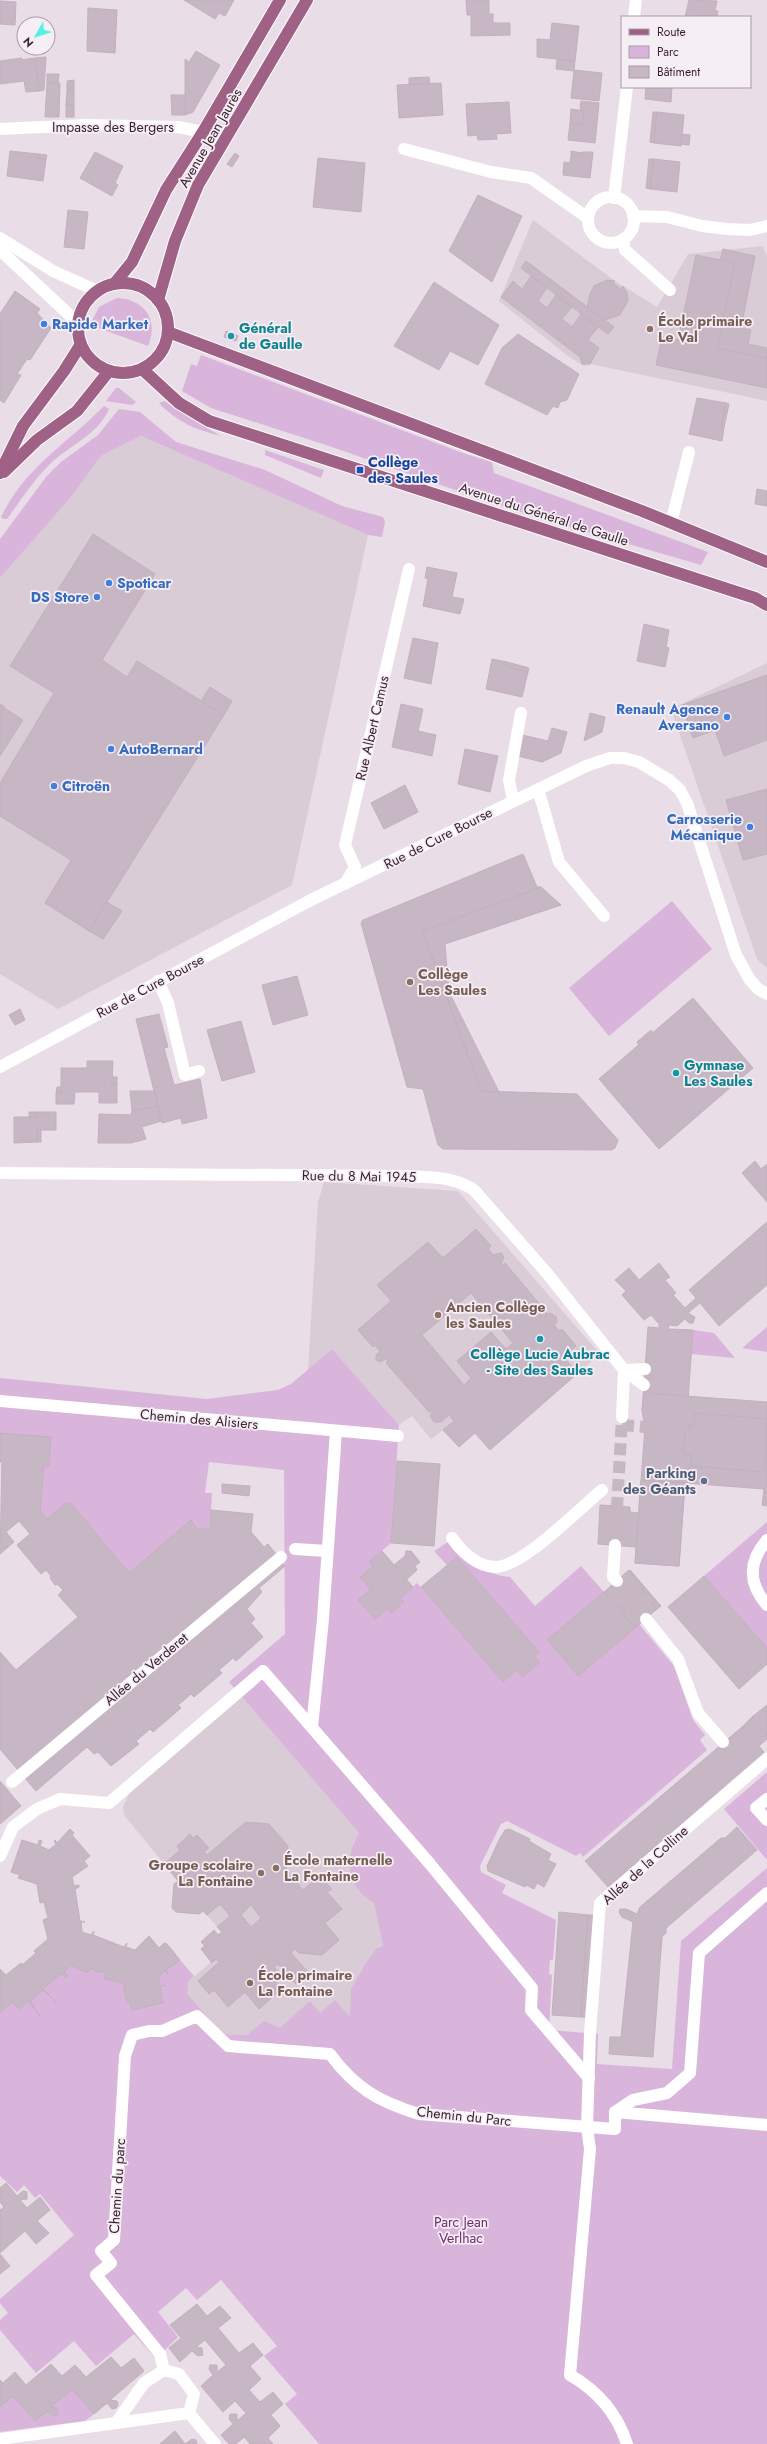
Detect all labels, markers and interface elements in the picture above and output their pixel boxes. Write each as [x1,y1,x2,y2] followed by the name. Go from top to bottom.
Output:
[16,16,56,56] north arrow
[621,16,751,88] legend
[657,23,686,41] text: Route
[19,34,37,51] text: N
[657,43,679,61] text: Parc
[657,63,700,81] text: Bâtiment
[173,84,247,191] street label: Avenue Jean Jaurès
[52,117,174,137] street label: Impasse des Bergers
[658,311,752,347] place label: École primaire Le Val
[52,314,149,334] place label: Rapide Market
[239,318,302,354] place label: Général de Gaulle
[39,319,49,329] marker: Rapide Market
[645,324,655,334] marker: École primaire Le Val
[226,331,236,341] marker: Général de Gaulle
[368,452,438,488] place label: Collège des Saules
[355,465,365,475] marker: Collège des Saules
[457,477,631,551] street label: Avenue du Général de Gaulle
[117,573,171,593] place label: Spoticar
[104,578,114,588] marker: Spoticar
[31,587,89,607] place label: DS Store
[92,592,102,602] marker: DS Store
[350,673,394,782] street label: Rue Albert Camus
[616,699,719,735] place label: Renault Agence Aversano
[722,712,732,722] marker: Renault Agence Aversano
[118,739,203,759] place label: AutoBernard
[106,744,116,754] marker: AutoBernard
[62,776,110,796] place label: Citroën
[49,781,59,791] marker: Citroën
[380,802,496,874] street label: Rue de Cure Bourse
[667,809,742,845] place label: Carrosserie Mécanique
[745,822,755,832] marker: Carrosserie Mécanique
[93,949,207,1023] street label: Rue de Cure Bourse
[418,964,487,1000] place label: Collège Les Saules
[405,977,415,987] marker: Collège Les Saules
[684,1055,753,1091] place label: Gymnase Les Saules
[671,1068,681,1078] marker: Gymnase Les Saules
[302,1165,416,1187] street label: Rue du 8 Mai 1945
[445,1297,546,1333] place label: Ancien Collège les Saules
[433,1310,443,1320] marker: Ancien Collège les Saules
[535,1334,545,1344] marker: Collège Lucie Aubrac - Site des Saules
[470,1344,610,1380] place label: Collège Lucie Aubrac - Site des Saules
[139,1404,259,1434] street label: Chemin des Alisiers
[623,1463,697,1499] place label: Parking des Géants
[699,1476,709,1486] marker: Parking des Géants
[100,1627,193,1710] street label: Allée du Verderet
[598,1821,692,1909] street label: Allée de la Colline
[284,1850,393,1886] place label: École maternelle La Fontaine
[149,1855,253,1891] place label: Groupe scolaire La Fontaine
[271,1863,281,1873] marker: École maternelle La Fontaine
[256,1868,266,1878] marker: Groupe scolaire La Fontaine
[258,1965,352,2001] place label: École primaire La Fontaine
[245,1978,255,1988] marker: École primaire La Fontaine
[416,2101,512,2131] street label: Chemin du Parc
[104,2138,130,2234] street label: Chemin du parc
[434,2212,488,2248] park label: Parc Jean Verlhac

